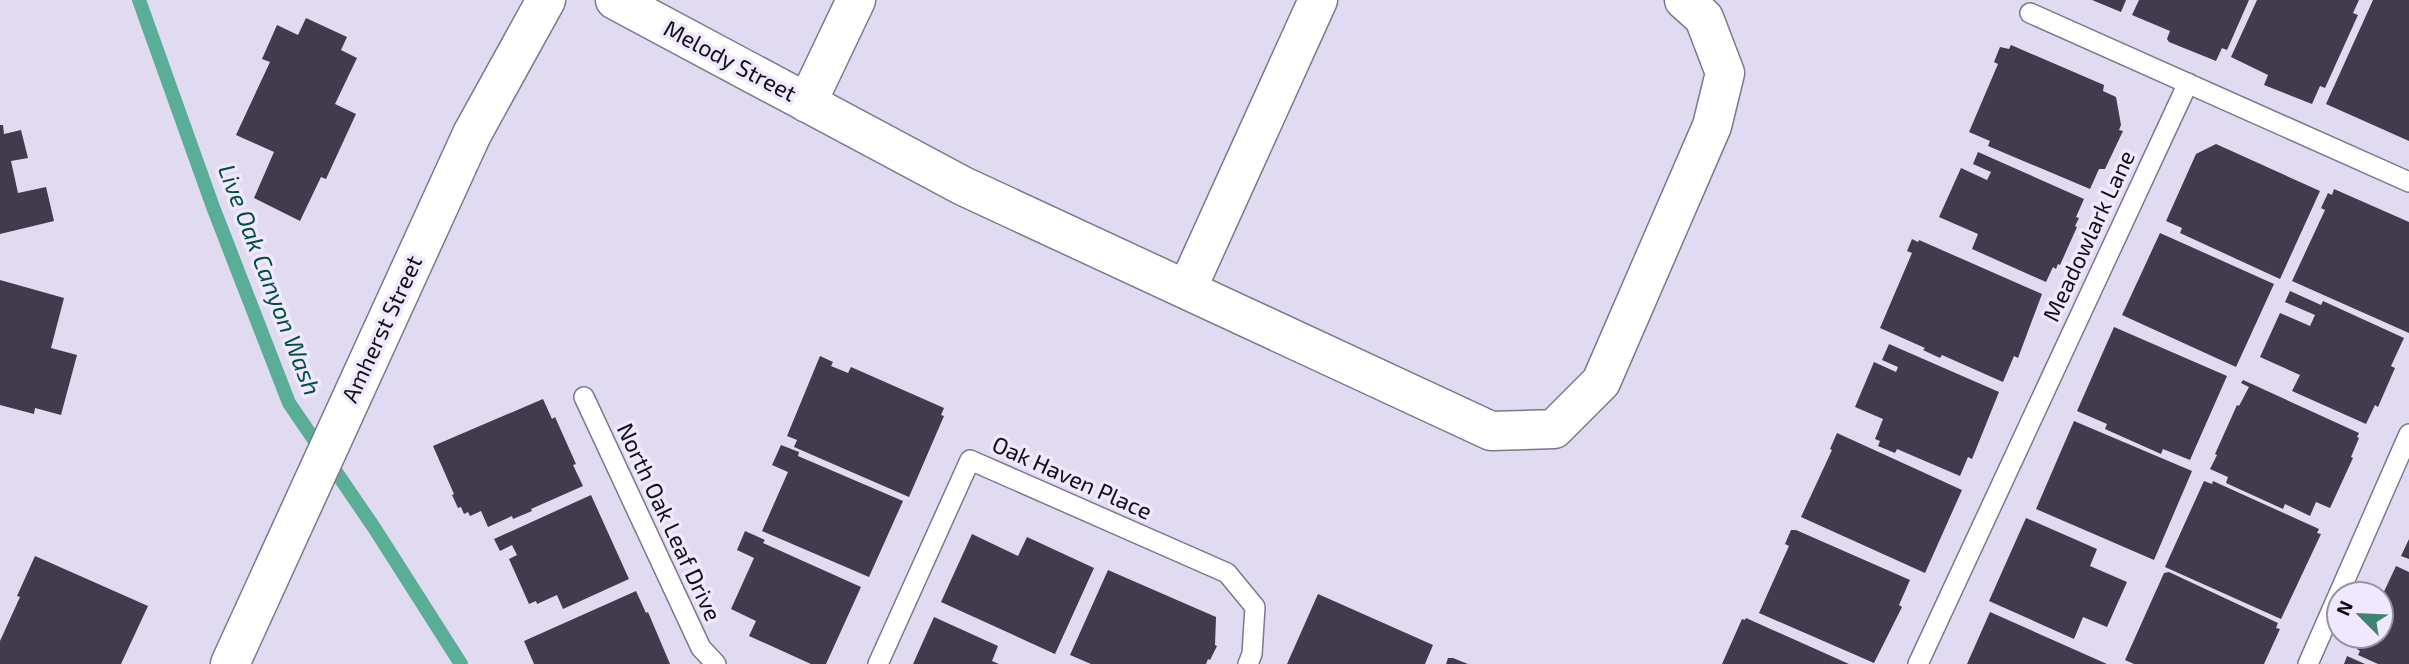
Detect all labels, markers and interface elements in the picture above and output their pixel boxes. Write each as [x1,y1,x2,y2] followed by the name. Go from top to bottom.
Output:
[659,13,802,107] street label: Melody Street
[2036,145,2140,326] street label: Meadowlark Lane
[213,160,328,399] water label: Live Oak Canyon Wash
[335,250,427,406] street label: Amherst Street
[612,418,728,625] street label: North Oak Leaf Drive
[988,429,1157,525] street label: Oak Haven Place
[2325,580,2395,650] north arrow
[2331,597,2357,619] text: N

